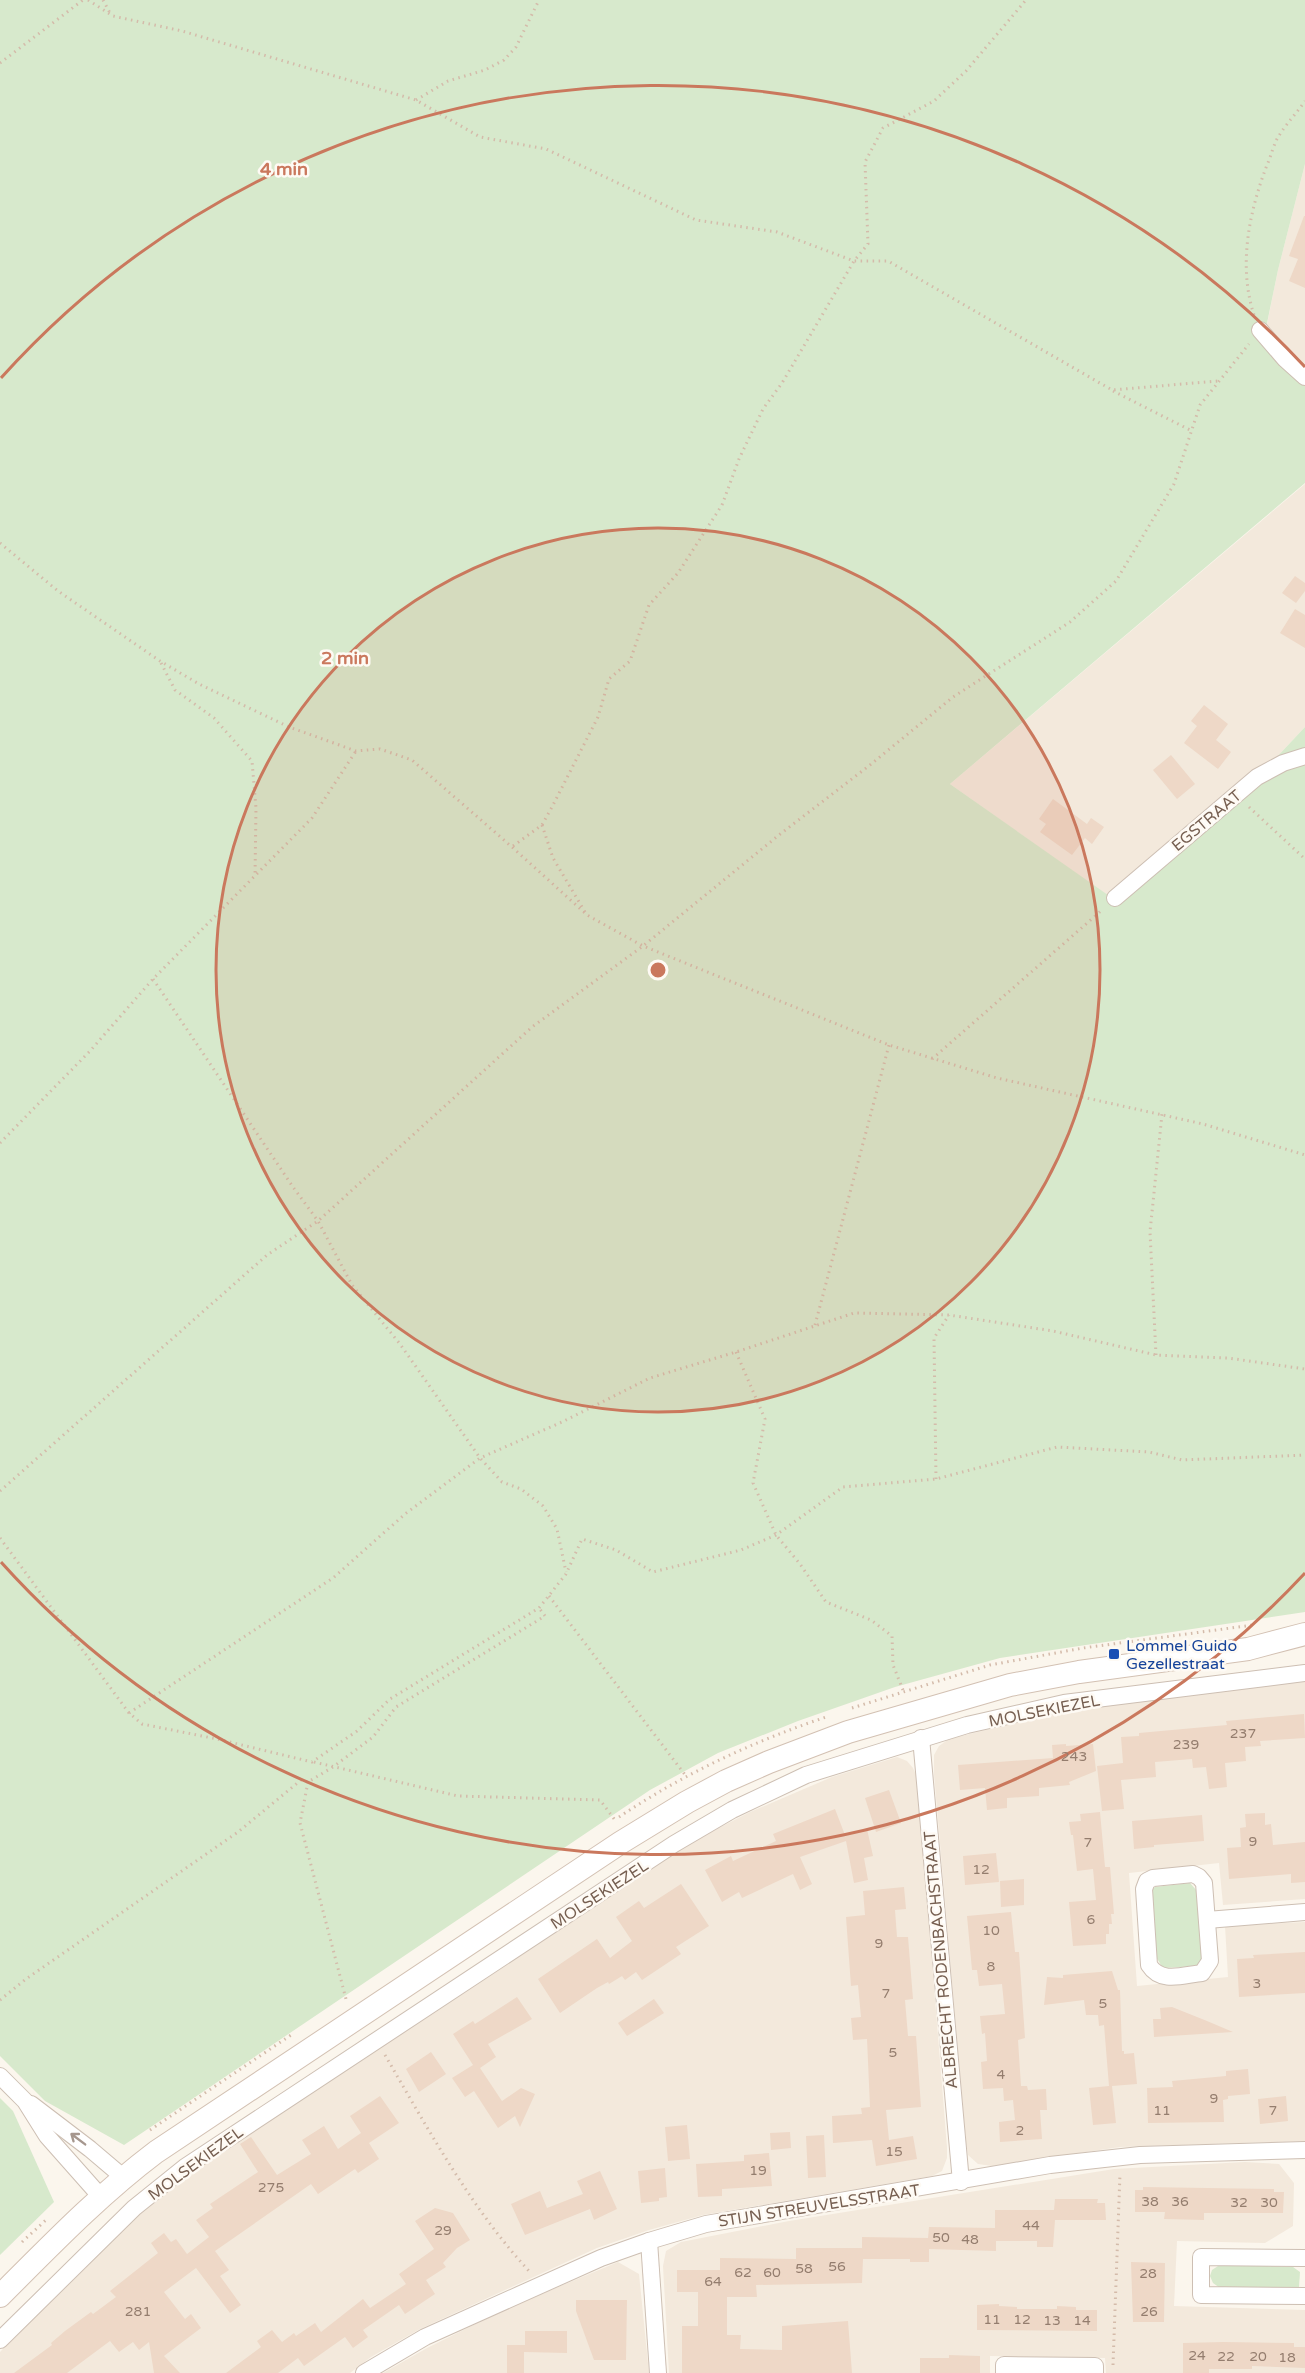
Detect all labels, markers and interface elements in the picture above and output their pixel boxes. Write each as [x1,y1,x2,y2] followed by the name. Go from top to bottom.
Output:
[260,158,308,180] text: 4 min
[321,647,369,669] text: 2 min
[1168,786,1246,856] street label: EGSTRAAT
[648,960,668,980] centre of rings
[1126,1636,1237,1674] place label: Lommel Guido Gezellestraat
[1107,1647,1121,1661] marker: Lommel Guido Gezellestraat
[987,1690,1101,1732] street label: MOLSEKIEZEL
[1230,1725,1256,1742] house number: 237
[1173,1736,1199,1753] house number: 239
[1061,1748,1087,1765] house number: 243
[920,1830,962,2090] street label: ALBRECHT RODENBACHSTRAAT
[1249,1833,1257,1850] house number: 9
[1084,1834,1092,1851] house number: 7
[547,1856,652,1934] street label: MOLSEKIEZEL
[972,1861,990,1878] house number: 12
[1087,1911,1096,1928] house number: 6
[982,1922,1000,1939] house number: 10
[875,1935,883,1952] house number: 9
[987,1958,996,1975] house number: 8
[1253,1975,1261,1992] house number: 3
[882,1985,890,2002] house number: 7
[1099,1995,1107,2012] house number: 5
[889,2044,897,2061] house number: 5
[997,2066,1006,2083] house number: 4
[1210,2090,1218,2107] house number: 9
[1153,2102,1171,2119] house number: 11
[1269,2102,1277,2119] house number: 7
[1016,2122,1024,2139] house number: 2
[144,2123,247,2205] street label: MOLSEKIEZEL
[70,2133,86,2146] one-way arrow
[885,2143,903,2160] house number: 15
[749,2162,767,2179] house number: 19
[258,2179,284,2196] house number: 275
[717,2180,922,2232] street label: STIJN STREUVELSSTRAAT
[1141,2193,1159,2210] house number: 38
[1171,2193,1189,2210] house number: 36
[1230,2194,1248,2211] house number: 32
[1260,2194,1278,2211] house number: 30
[1022,2217,1040,2234] house number: 44
[434,2222,452,2239] house number: 29
[932,2229,950,2246] house number: 50
[961,2231,979,2248] house number: 48
[828,2258,846,2275] house number: 56
[795,2260,813,2277] house number: 58
[734,2264,752,2281] house number: 62
[763,2264,781,2281] house number: 60
[1139,2265,1157,2282] house number: 28
[704,2273,722,2290] house number: 64
[125,2303,151,2320] house number: 281
[1140,2303,1158,2320] house number: 26
[983,2311,1001,2328] house number: 11
[1013,2311,1031,2328] house number: 12
[1043,2312,1061,2329] house number: 13
[1073,2312,1091,2329] house number: 14
[1188,2347,1206,2364] house number: 24
[1217,2348,1235,2365] house number: 22
[1249,2348,1267,2365] house number: 20
[1278,2349,1296,2366] house number: 18

